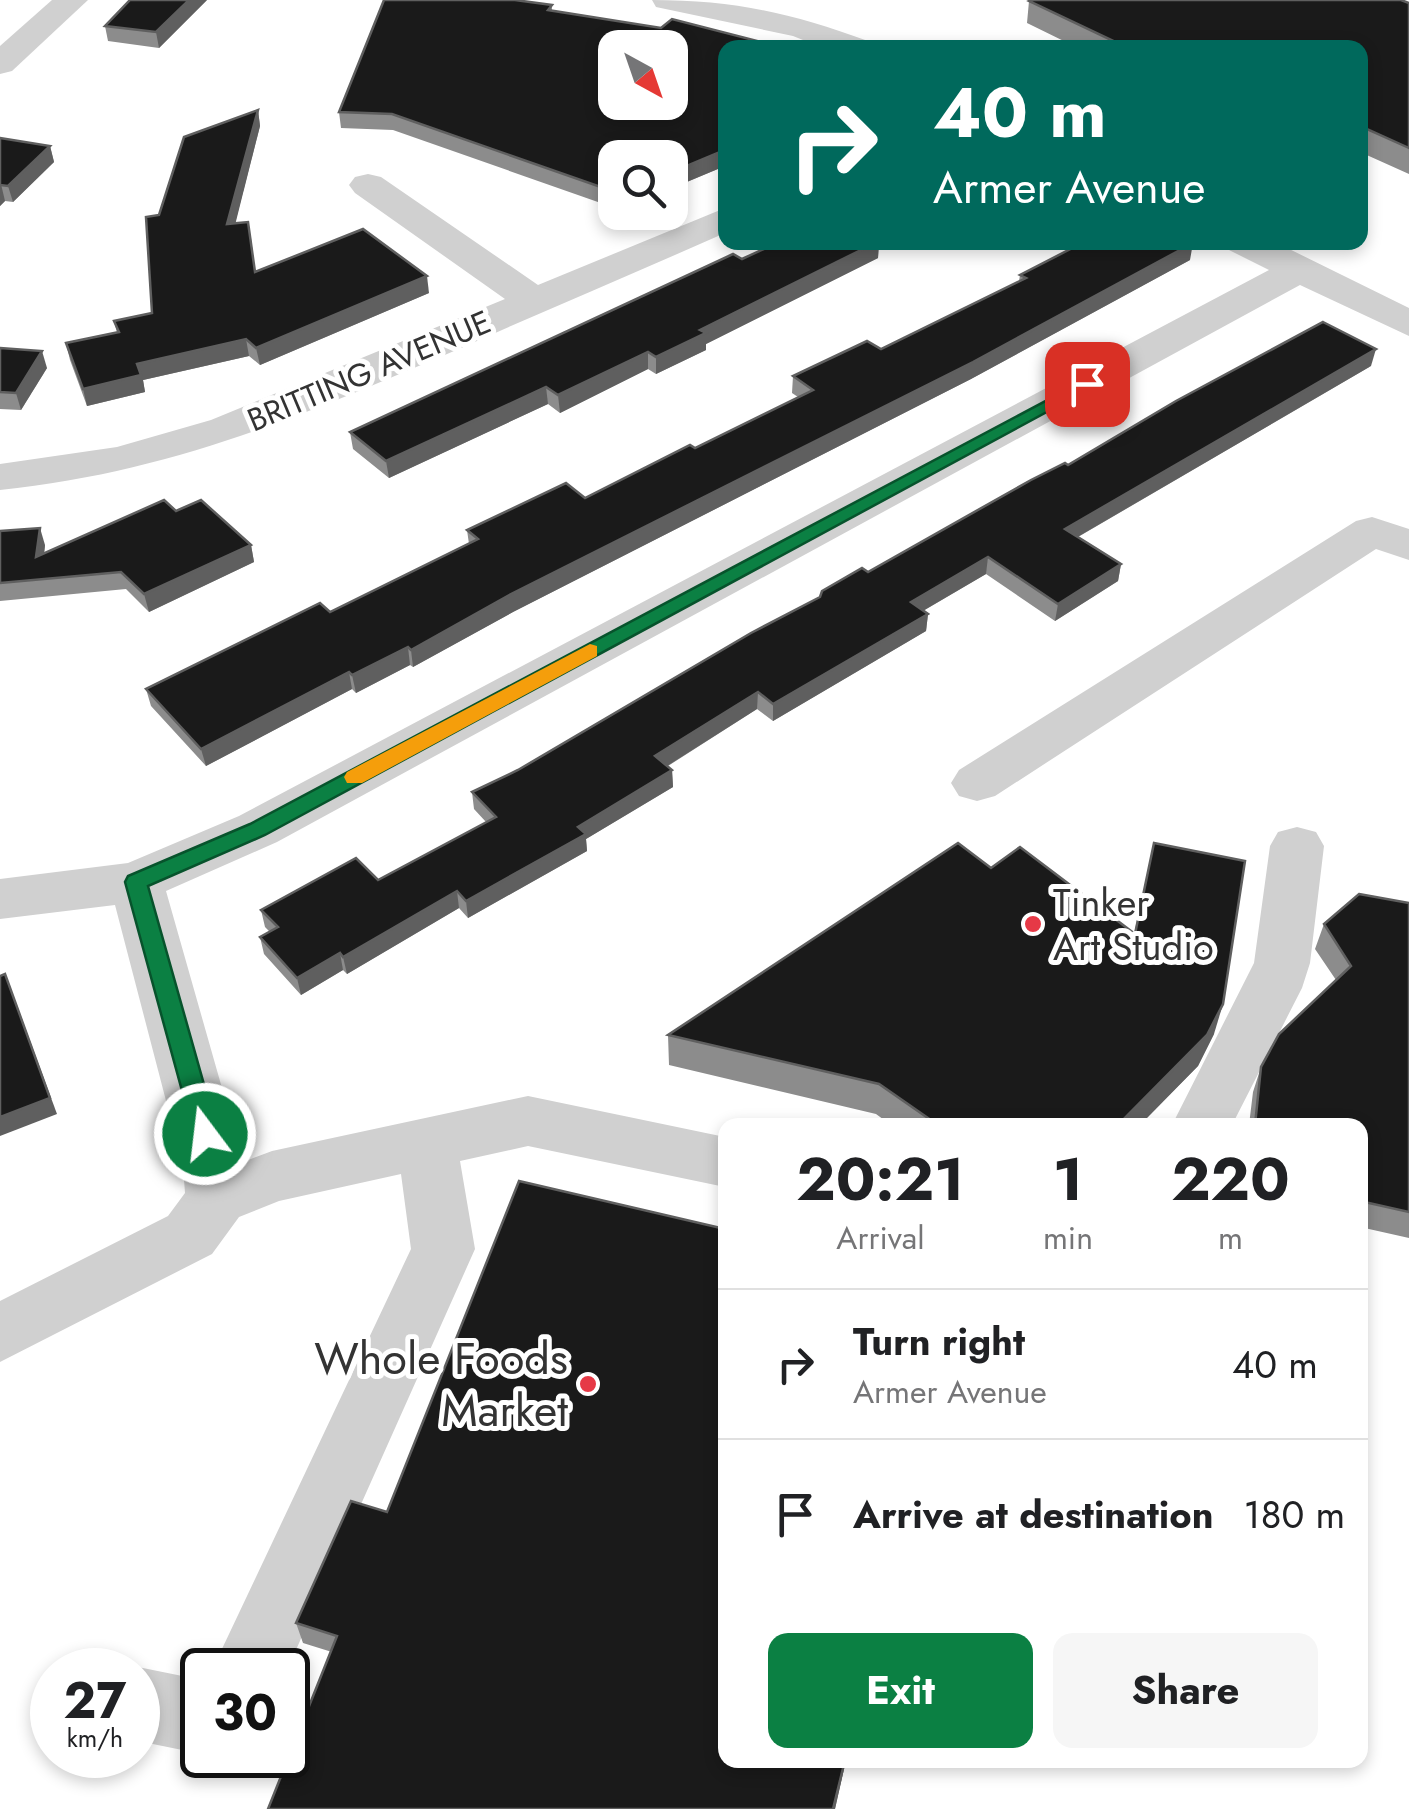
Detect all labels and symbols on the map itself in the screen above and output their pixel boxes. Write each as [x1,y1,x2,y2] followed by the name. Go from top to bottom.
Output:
[598,30,688,120] north arrow
[240,299,498,443] street label: BRITTING AVENUE
[1045,342,1130,427] pin
[1053,875,1214,974] place label: Tinker Art Studio
[1022,913,1044,935] marker: Tinker Art Studio
[153,1082,257,1186] position arrow
[314,1326,568,1443] place label: Whole Foods Market
[577,1373,599,1395] marker: Whole Foods Market
[180,1648,310,1778] speed limit sign: 30

